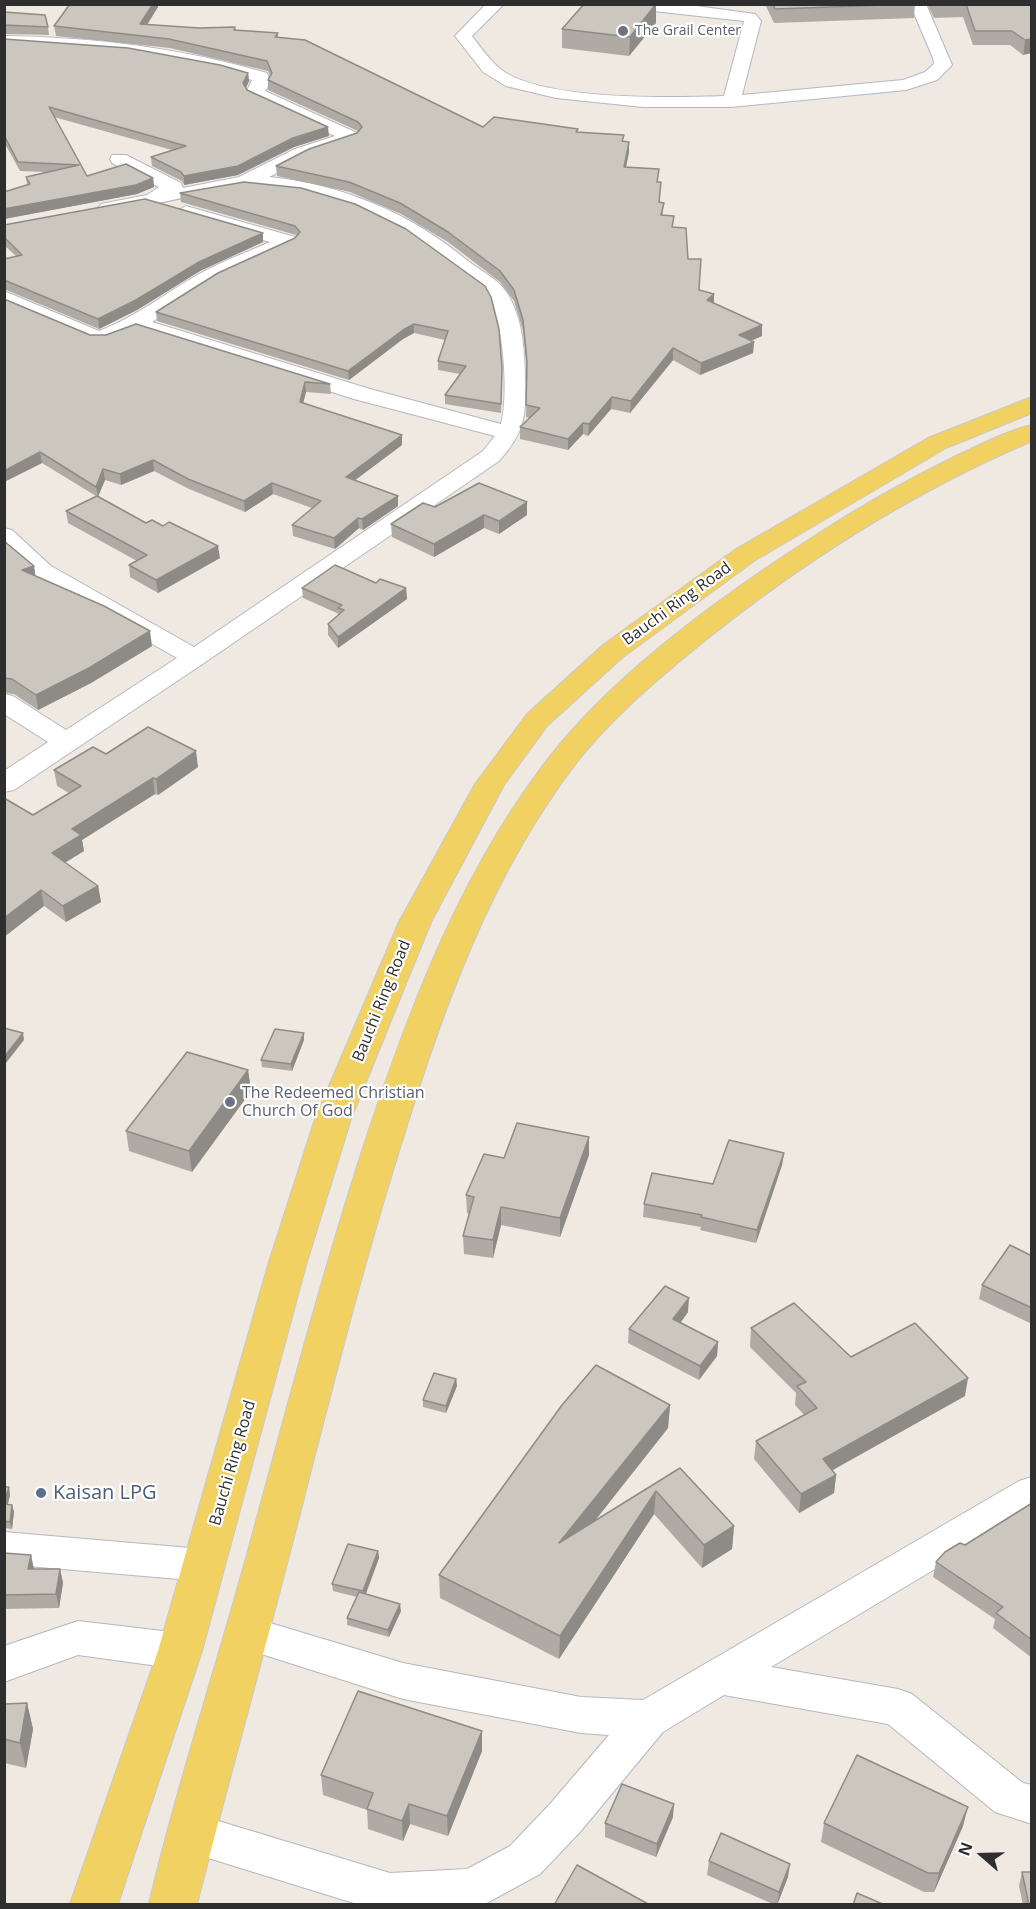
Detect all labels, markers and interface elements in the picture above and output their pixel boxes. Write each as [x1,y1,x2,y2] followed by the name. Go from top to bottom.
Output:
[635,23,741,39] place label: The Grail Center
[616,24,630,38] marker: The Grail Center
[619,558,735,650] street label: Bauchi Ring Road
[349,937,415,1065] street label: Bauchi Ring Road
[242,1083,425,1121] place label: The Redeemed Christian Church Of God
[223,1095,237,1109] marker: The Redeemed Christian Church Of God
[206,1398,260,1528] street label: Bauchi Ring Road
[53,1481,157,1505] place label: Kaisan LPG
[34,1486,48,1500] marker: Kaisan LPG
[952,1825,1012,1885] north arrow
[953,1839,978,1859] text: N

